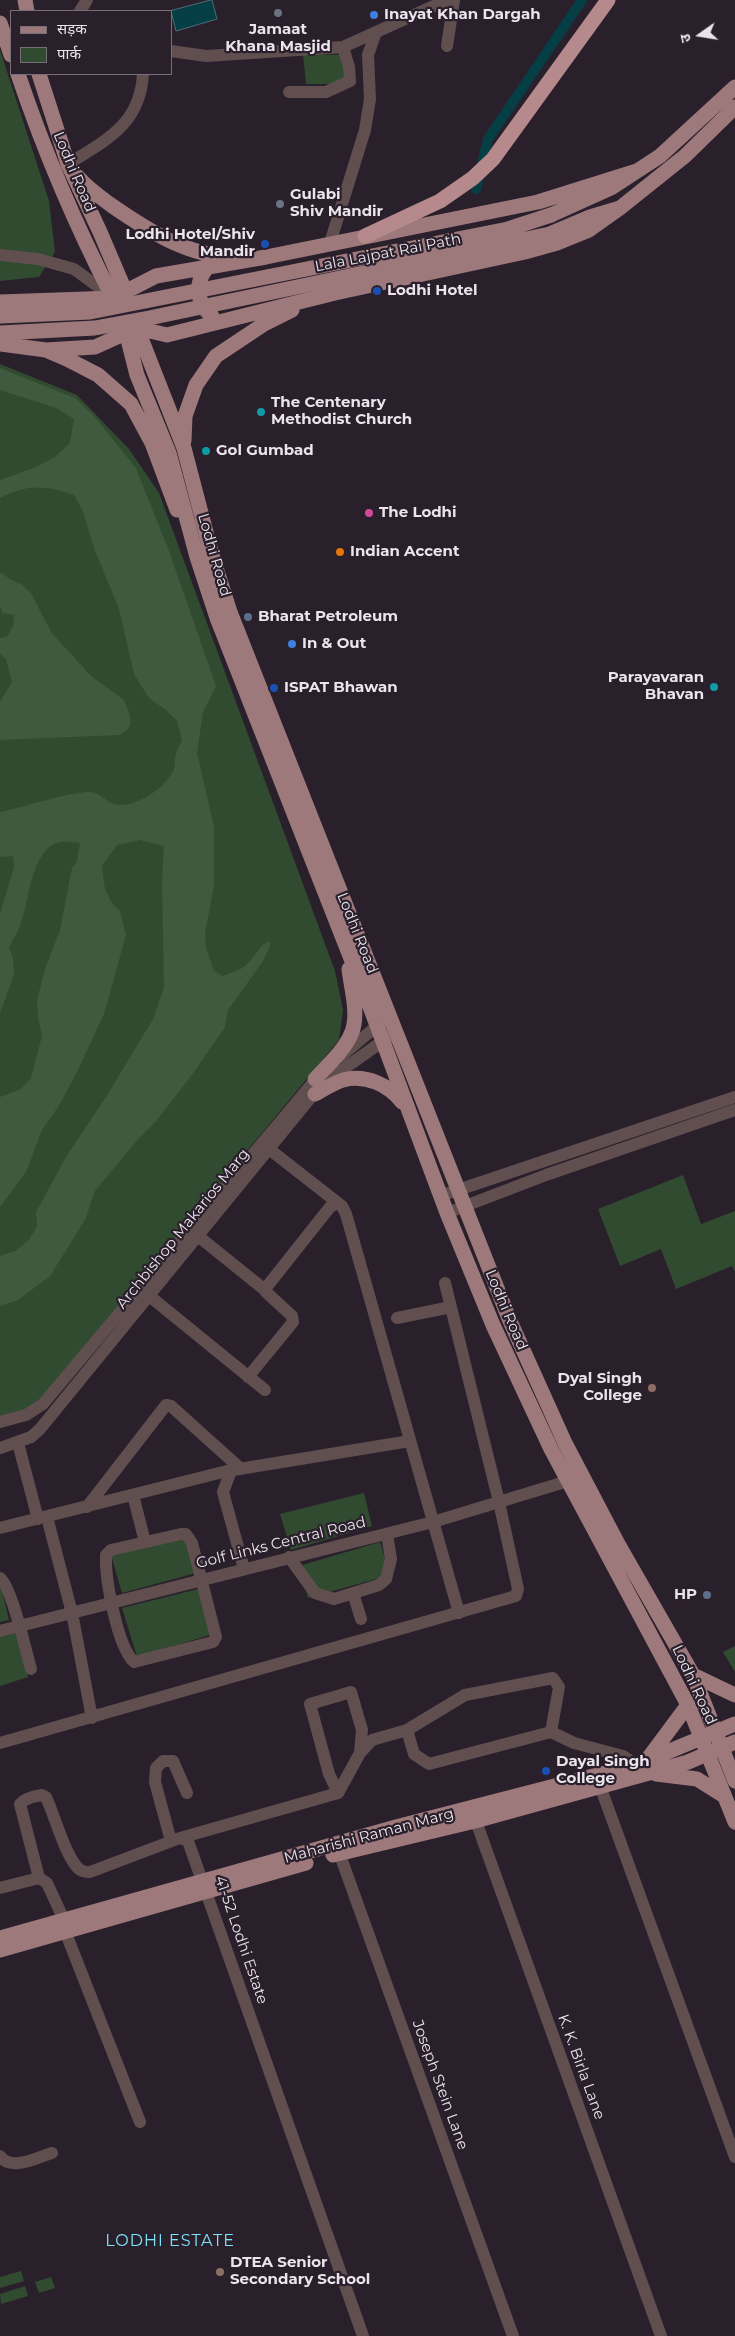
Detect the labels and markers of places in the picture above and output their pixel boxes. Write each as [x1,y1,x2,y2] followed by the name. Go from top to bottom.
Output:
[384,6,541,24] place label: Inayat Khan Dargah
[272,7,284,19] marker: Jamaat Khana Masjid
[368,9,380,21] marker: Inayat Khan Dargah
[225,21,331,56] place label: Jamaat Khana Masjid
[290,186,383,221] place label: Gulabi Shiv Mandir
[274,198,286,210] marker: Gulabi Shiv Mandir
[125,226,255,261] place label: Lodhi Hotel/Shiv Mandir
[259,238,271,250] marker: Lodhi Hotel/Shiv Mandir
[387,282,478,300] place label: Lodhi Hotel
[371,285,383,297] marker: Lodhi Hotel
[271,394,412,429] place label: The Centenary Methodist Church
[255,406,267,418] marker: The Centenary Methodist Church
[216,442,314,460] place label: Gol Gumbad
[200,445,212,457] marker: Gol Gumbad
[379,504,456,522] place label: The Lodhi
[363,507,375,519] marker: The Lodhi
[350,543,459,561] place label: Indian Accent
[334,546,346,558] marker: Indian Accent
[258,608,398,626] place label: Bharat Petroleum
[242,611,254,623] marker: Bharat Petroleum
[302,635,366,653] place label: In & Out
[286,638,298,650] marker: In & Out
[608,669,704,704] place label: Parayavaran Bhavan
[284,679,398,697] place label: ISPAT Bhawan
[708,681,720,693] marker: Parayavaran Bhavan
[268,682,280,694] marker: ISPAT Bhawan
[558,1370,642,1405] place label: Dyal Singh College
[646,1382,658,1394] marker: Dyal Singh College
[674,1586,697,1604] place label: HP
[701,1589,713,1601] marker: HP
[556,1753,650,1788] place label: Dayal Singh College
[540,1765,552,1777] marker: Dayal Singh College
[230,2254,370,2289] place label: DTEA Senior Secondary School
[214,2266,226,2278] marker: DTEA Senior Secondary School

